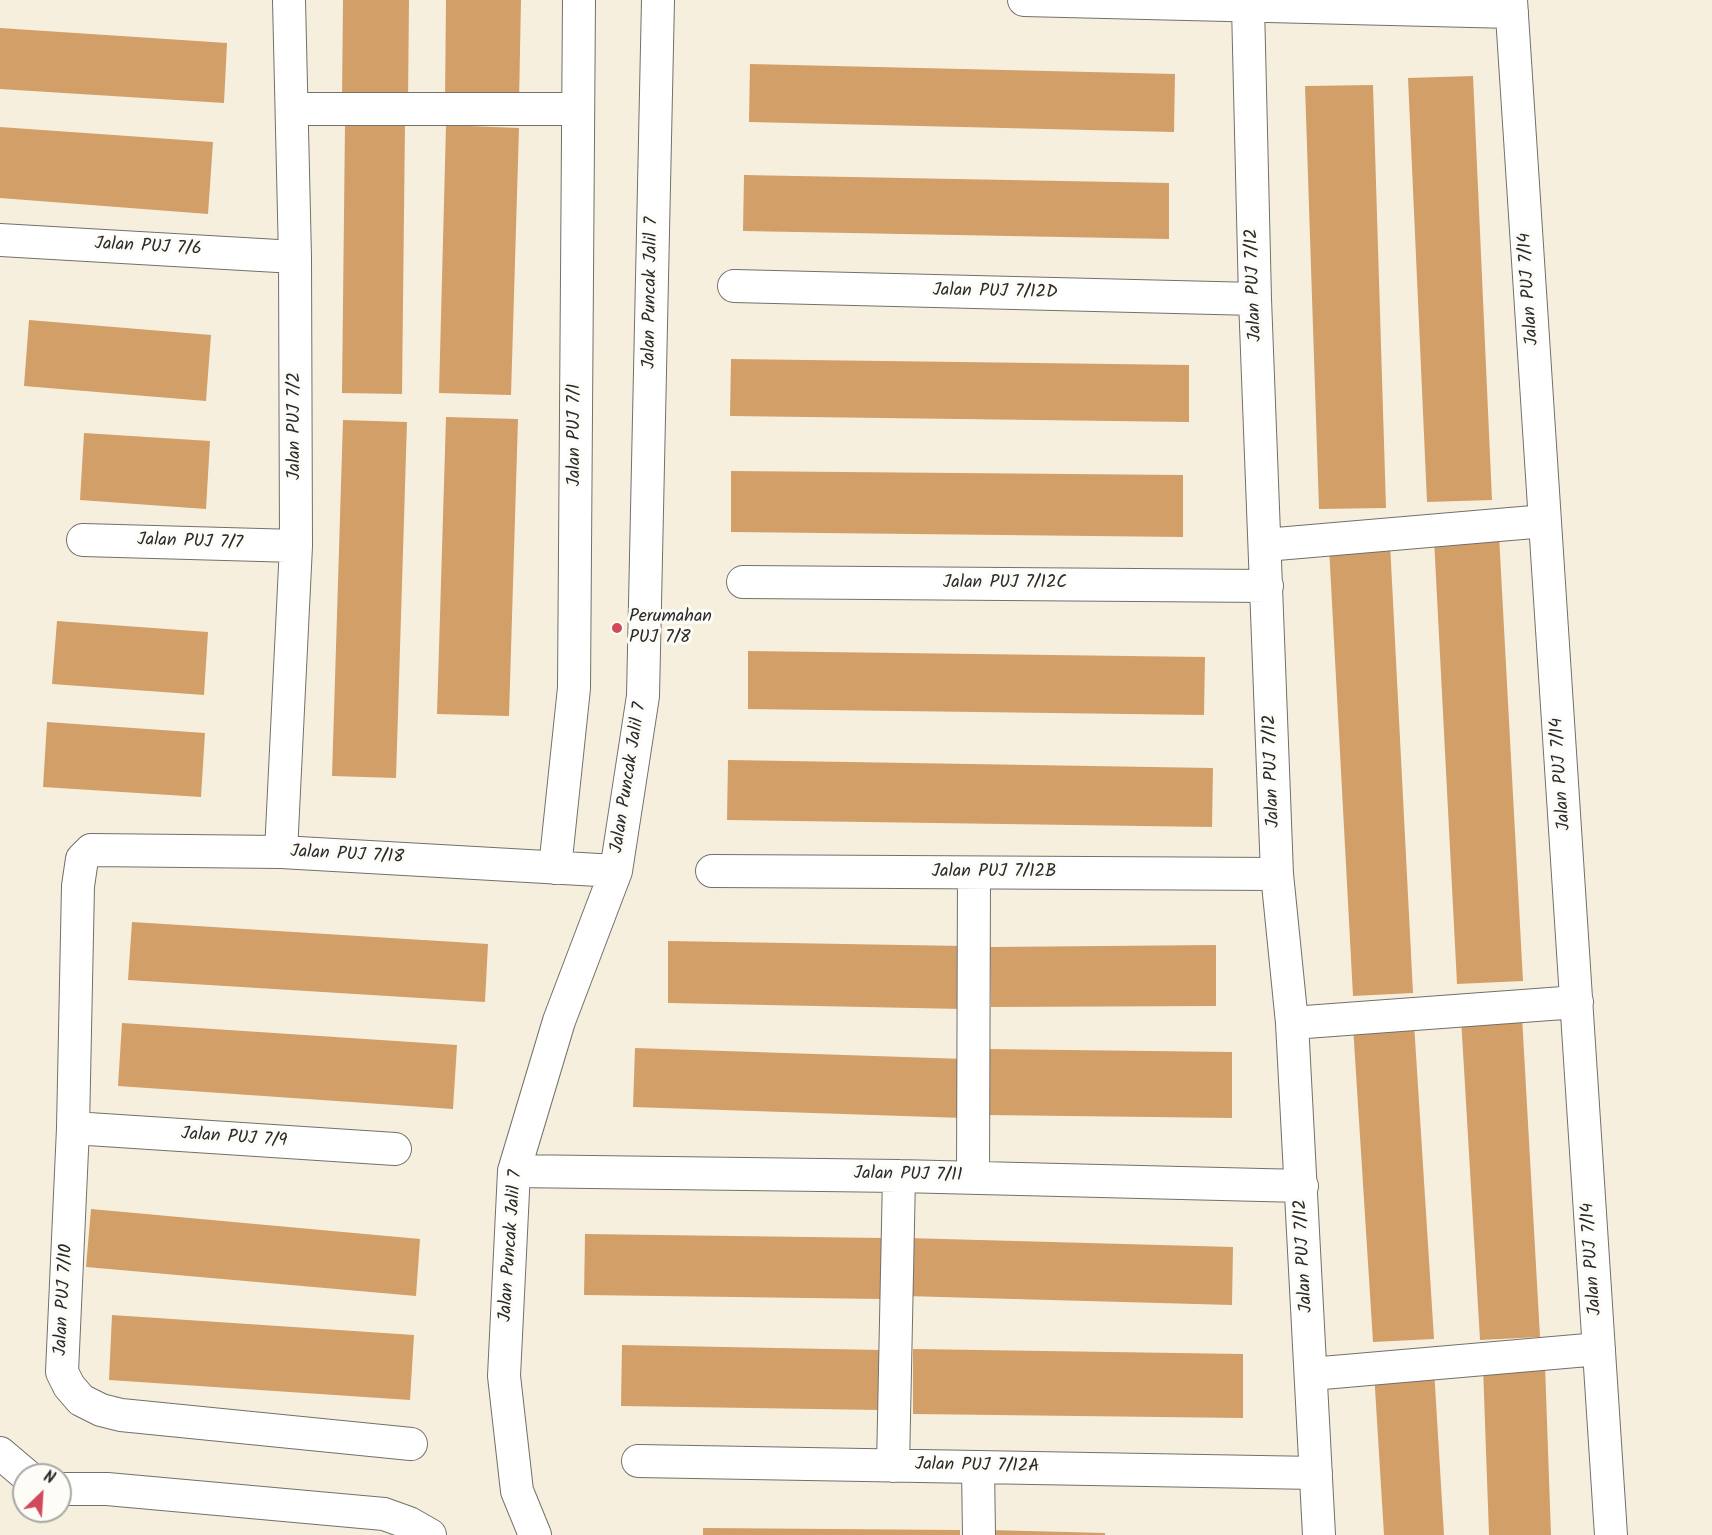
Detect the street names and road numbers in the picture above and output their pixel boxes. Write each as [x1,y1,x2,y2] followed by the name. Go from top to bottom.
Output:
[640,217,664,369] street label: Jalan Puncak Jalil 7
[1242,228,1268,342] street label: Jalan PUJ 7/12
[1515,232,1545,346] street label: Jalan PUJ 7/14
[94,234,202,262] street label: Jalan PUJ 7/6
[932,281,1058,305] street label: Jalan PUJ 7/12D
[285,372,307,480] street label: Jalan PUJ 7/2
[565,383,587,487] street label: Jalan PUJ 7/1
[137,530,243,556] street label: Jalan PUJ 7/7
[943,573,1067,595] street label: Jalan PUJ 7/12C
[607,701,653,855] street label: Jalan Puncak Jalil 7
[1260,714,1286,828] street label: Jalan PUJ 7/12
[1547,717,1577,831] street label: Jalan PUJ 7/14
[290,842,404,870] street label: Jalan PUJ 7/18
[932,862,1056,884] street label: Jalan PUJ 7/12B
[180,1125,288,1153] street label: Jalan PUJ 7/9
[853,1164,963,1188] street label: Jalan PUJ 7/11
[496,1169,528,1323] street label: Jalan Puncak Jalil 7
[1291,1199,1319,1313] street label: Jalan PUJ 7/12
[1578,1202,1608,1316] street label: Jalan PUJ 7/14
[51,1243,79,1357] street label: Jalan PUJ 7/10
[915,1455,1039,1479] street label: Jalan PUJ 7/12A

